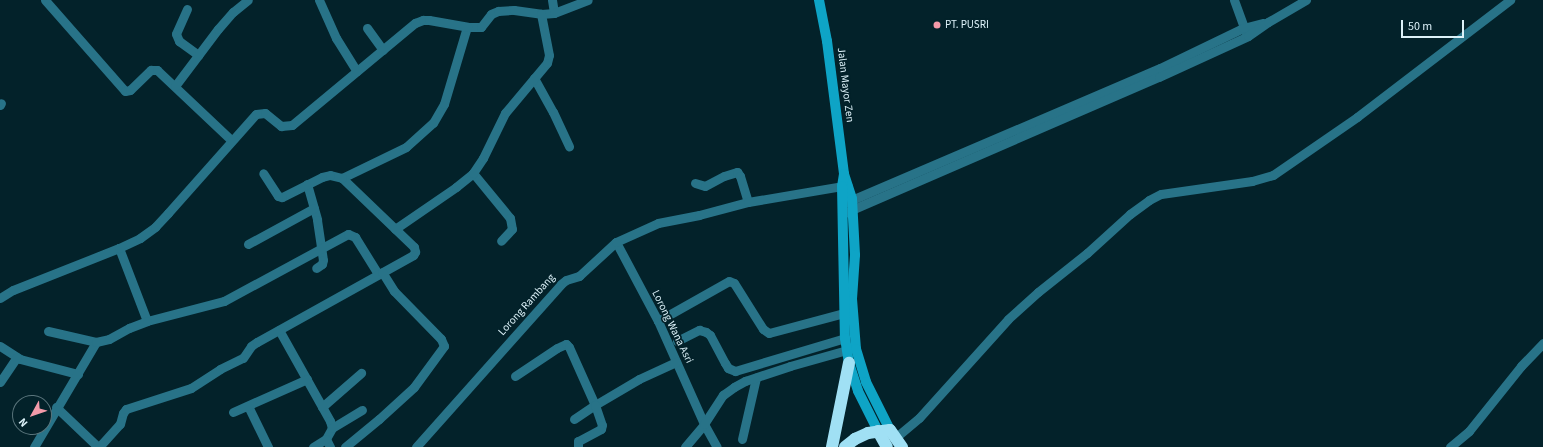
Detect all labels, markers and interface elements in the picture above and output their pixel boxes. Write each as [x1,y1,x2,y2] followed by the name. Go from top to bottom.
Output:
[1403,12,1466,38] scale bar
[945,18,989,32] place label: PT. PUSRI
[1408,18,1432,35] text: 50 m
[932,20,942,30] marker: PT. PUSRI
[834,47,856,123] street label: Jalan Mayor Zen
[496,271,558,339] street label: Lorong Rambang
[649,288,695,366] street label: Lorong Wana Asri
[12,395,52,435] north arrow
[15,415,31,430] text: N

